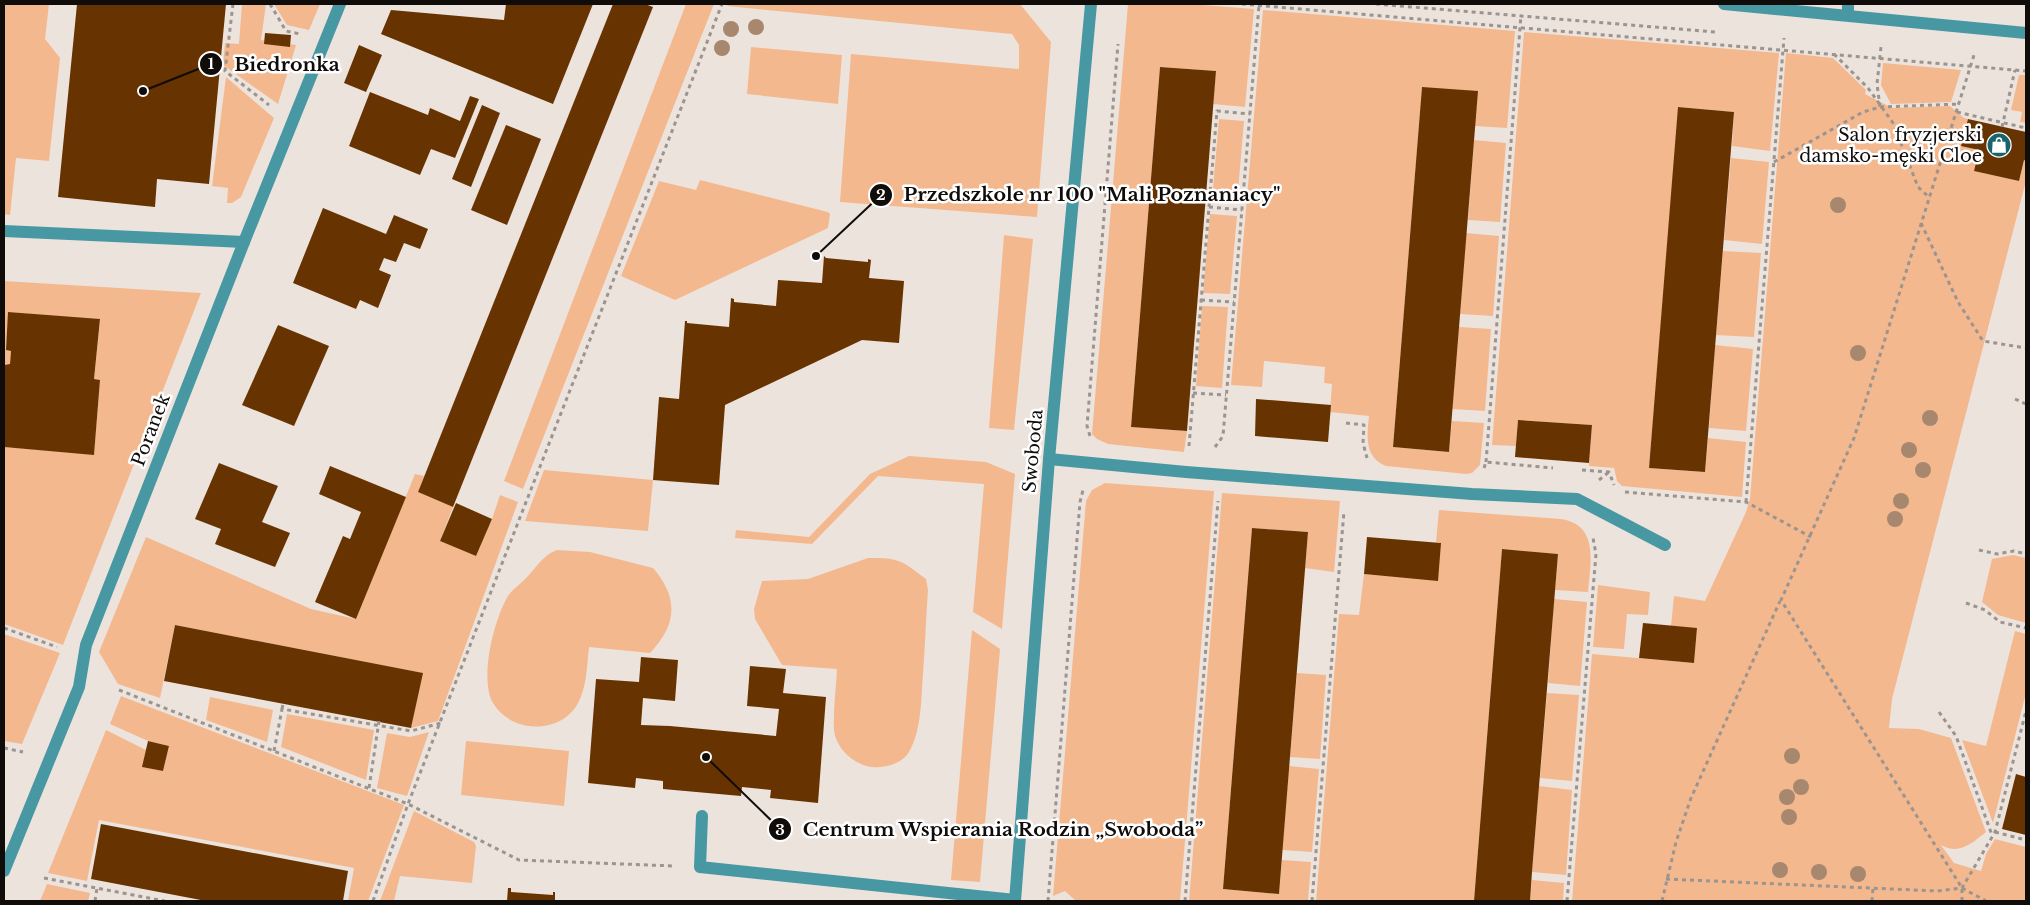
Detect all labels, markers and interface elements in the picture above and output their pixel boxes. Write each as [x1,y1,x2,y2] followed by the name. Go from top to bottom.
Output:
[199,47,349,81] callout: Biedronka
[234,53,340,76] text: Biedronka
[208,54,215,73] text: 1
[1799,124,1982,167] place label: Salon fryzjerski damsko-męski Cloe
[1986,132,2012,158] shop icon: Salon fryzjerski damsko-męski Cloe
[868,178,1291,212] callout: Przedszkole nr 100 "Mali Poznaniacy"
[904,183,1280,206] text: Przedszkole nr 100 "Mali Poznaniacy"
[876,185,886,204] text: 2
[127,391,175,469] street label: Poranek
[1018,408,1048,494] street label: Swoboda
[768,812,1214,846] callout: Centrum Wspierania Rodzin „Swoboda”
[803,818,1203,841] text: Centrum Wspierania Rodzin „Swoboda”
[775,820,785,839] text: 3

